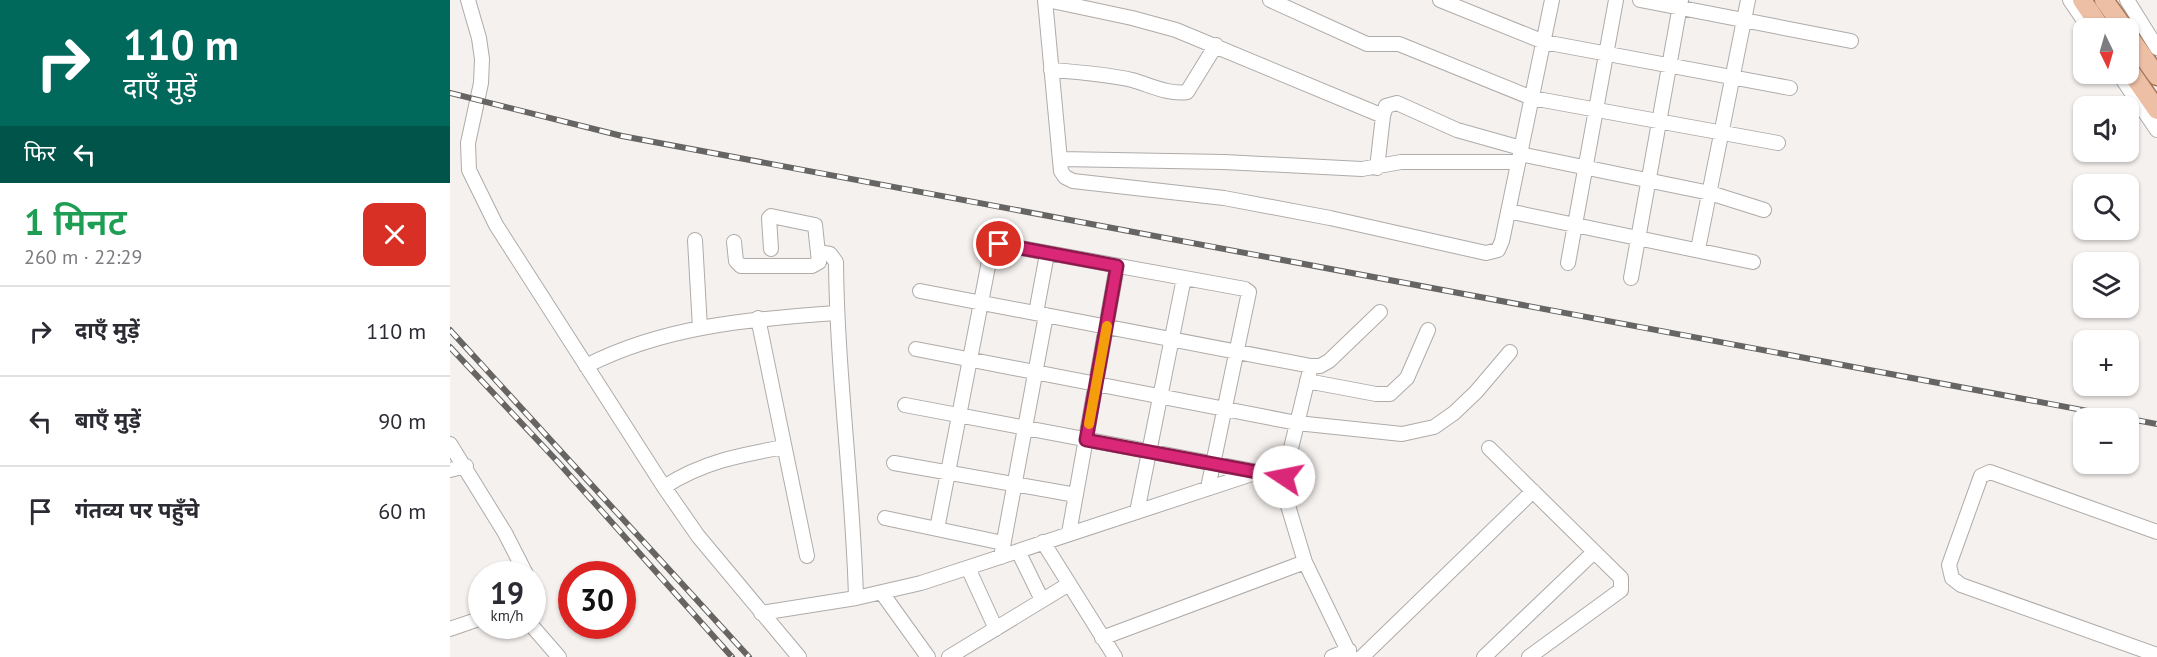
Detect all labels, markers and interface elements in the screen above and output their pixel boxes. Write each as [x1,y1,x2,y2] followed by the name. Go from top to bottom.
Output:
[123,17,239,72] text: 110 m
[2073,18,2139,84] north arrow
[2073,18,2139,474] map controls
[24,24,102,102] icon: right
[123,70,197,104] text: दाएँ मुड़ें
[2073,96,2139,162] button: sound
[68,138,101,171] icon: left
[24,139,56,167] text: फिर
[2073,174,2139,240] button: search
[24,198,127,245] text: 1 मिनट
[363,203,426,266] button: close
[973,218,1024,269] pin
[982,227,1015,260] icon: arrive
[24,244,142,270] text: 260 m · 22:29
[2073,252,2139,318] button: layers
[24,315,57,348] icon: right
[75,316,140,344] text: दाएँ मुड़ें
[366,317,426,345] text: 110 m
[2073,330,2139,396] button: +
[24,405,57,438] icon: left
[75,406,141,434] text: बाएँ मुड़ें
[378,407,426,435] text: 90 m
[2073,408,2139,474] button: −
[1252,445,1316,509] position arrow
[24,495,57,528] icon: arrive
[75,496,199,524] text: गंतव्य पर पहुँचे
[378,497,426,525] text: 60 m
[558,561,636,639] speed limit sign: 30
[490,573,524,612] text: 19
[491,606,523,625] text: km/h

